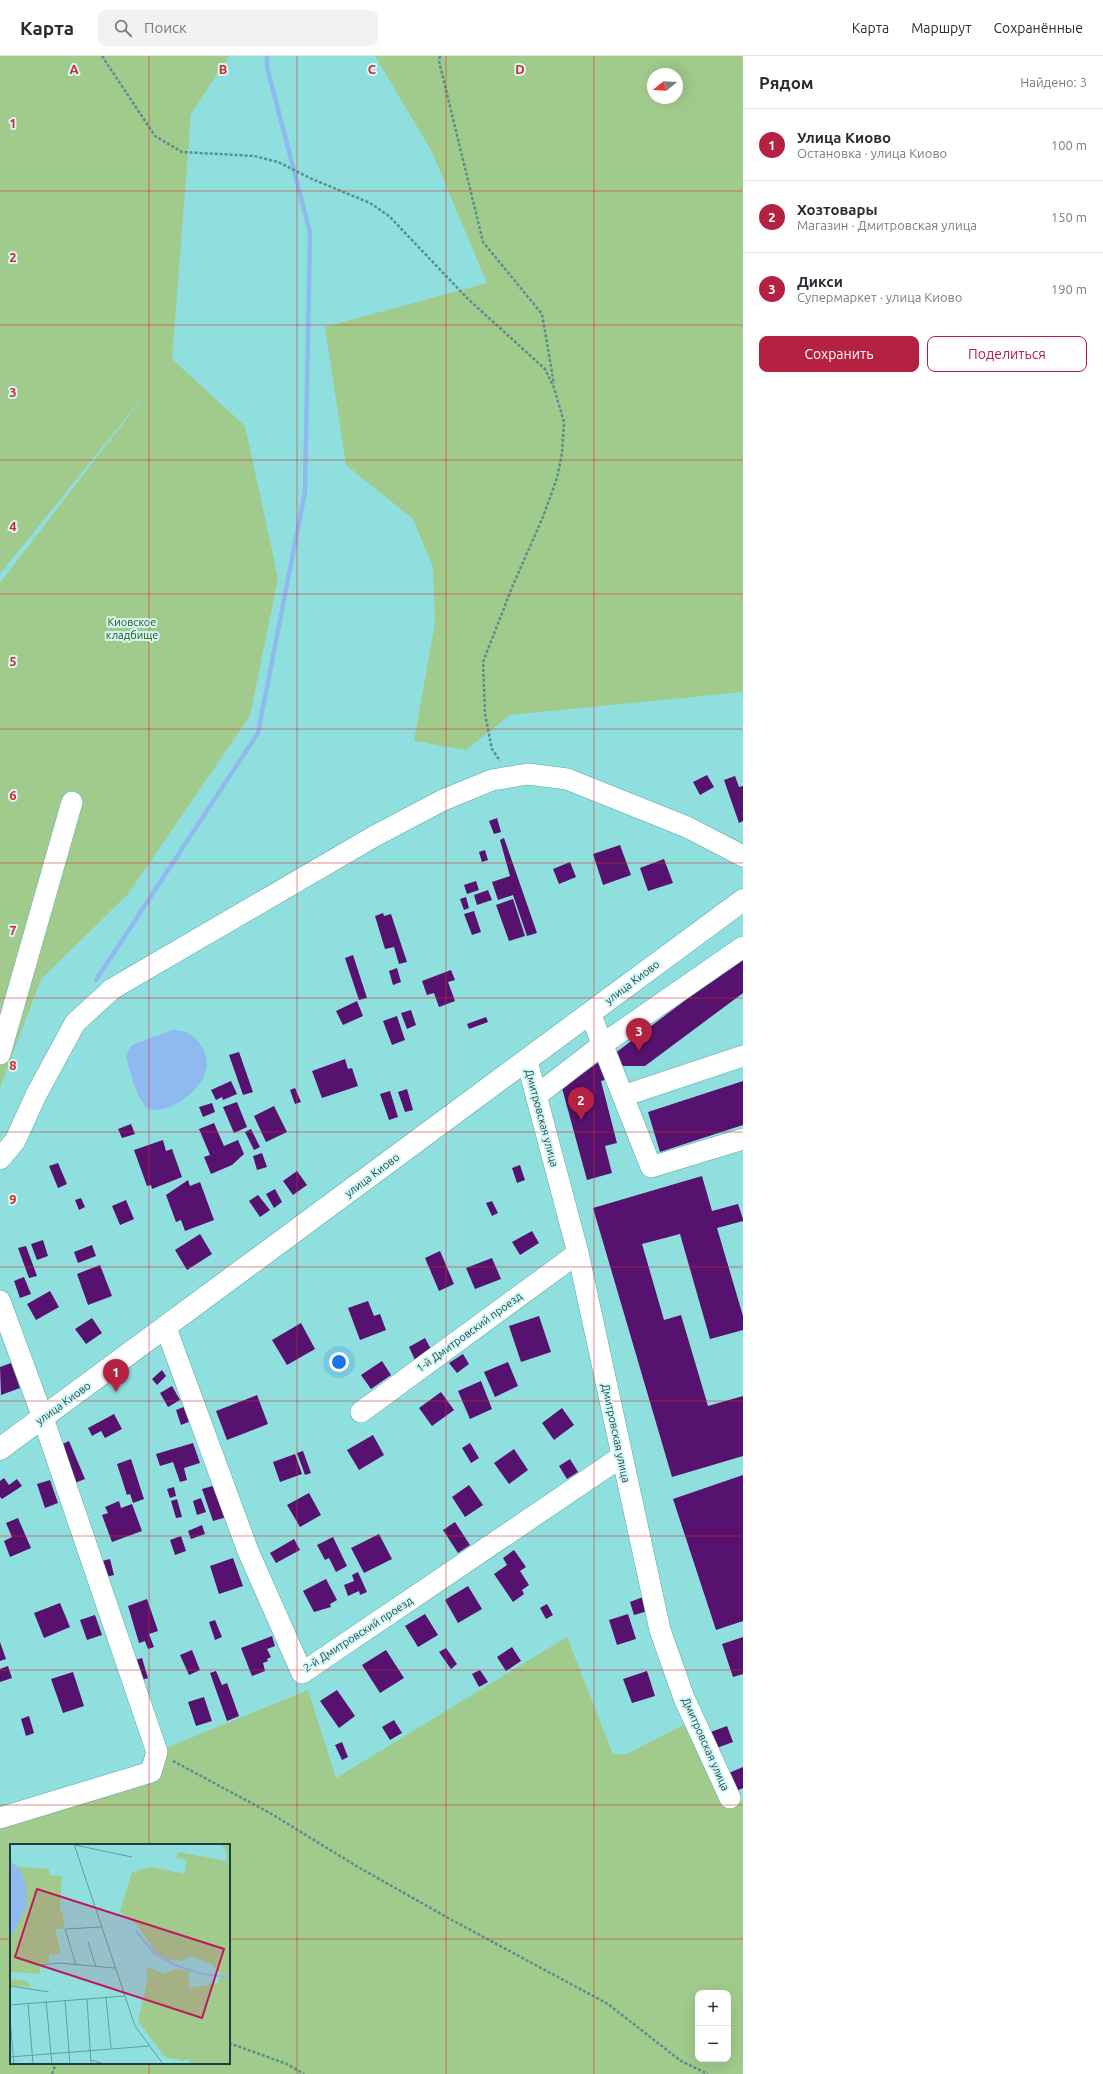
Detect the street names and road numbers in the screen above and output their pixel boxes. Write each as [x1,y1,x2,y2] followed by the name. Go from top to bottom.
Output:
[603,958,661,1006] street label: улица Киово
[523,1068,561,1168] street label: Дмитровская улица
[343,1151,401,1199] street label: улица Киово
[414,1289,525,1374] street label: 1-й Дмитровский проезд
[33,1379,93,1427] street label: улица Киово
[600,1382,632,1484] street label: Дмитровская улица
[301,1594,415,1674] street label: 2-й Дмитровский проезд
[680,1695,732,1793] street label: Дмитровская улица

